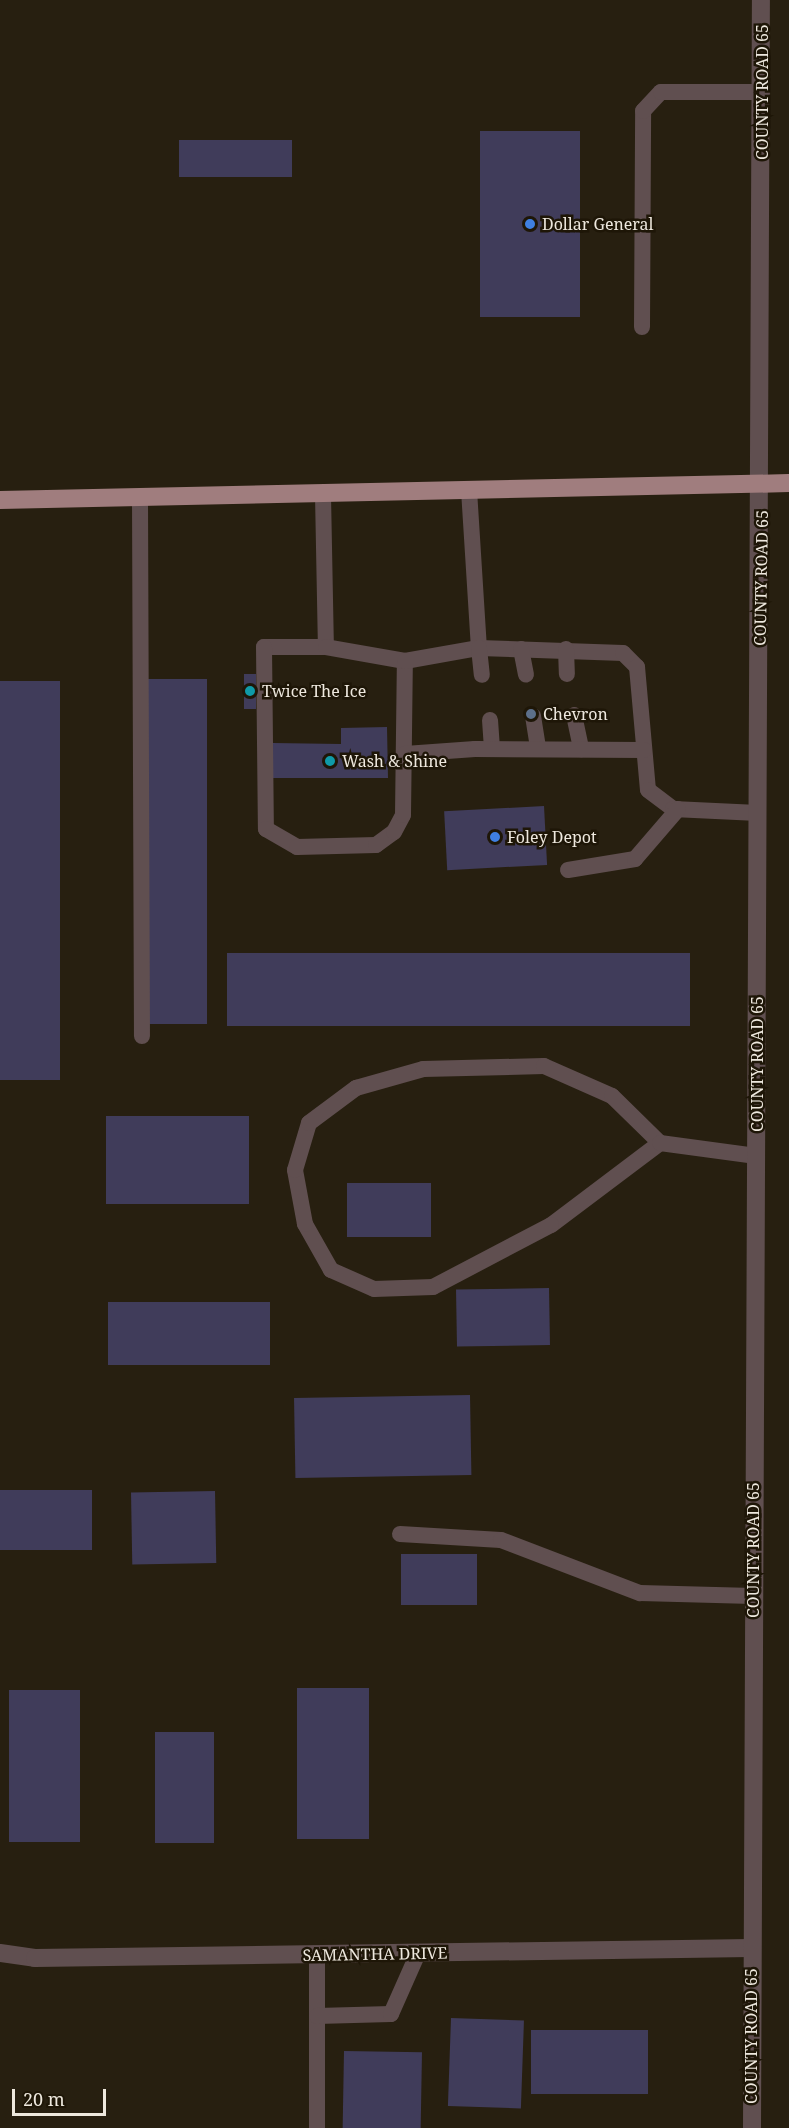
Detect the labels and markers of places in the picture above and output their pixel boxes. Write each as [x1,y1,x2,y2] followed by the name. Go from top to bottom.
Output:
[542,214,654,234] place label: Dollar General
[523,217,537,231] marker: Dollar General
[262,681,366,701] place label: Twice The Ice
[243,684,257,698] marker: Twice The Ice
[543,704,608,724] place label: Chevron
[524,707,538,721] marker: Chevron
[342,751,447,771] place label: Wash & Shine
[323,754,337,768] marker: Wash & Shine
[507,827,597,847] place label: Foley Depot
[488,830,502,844] marker: Foley Depot

